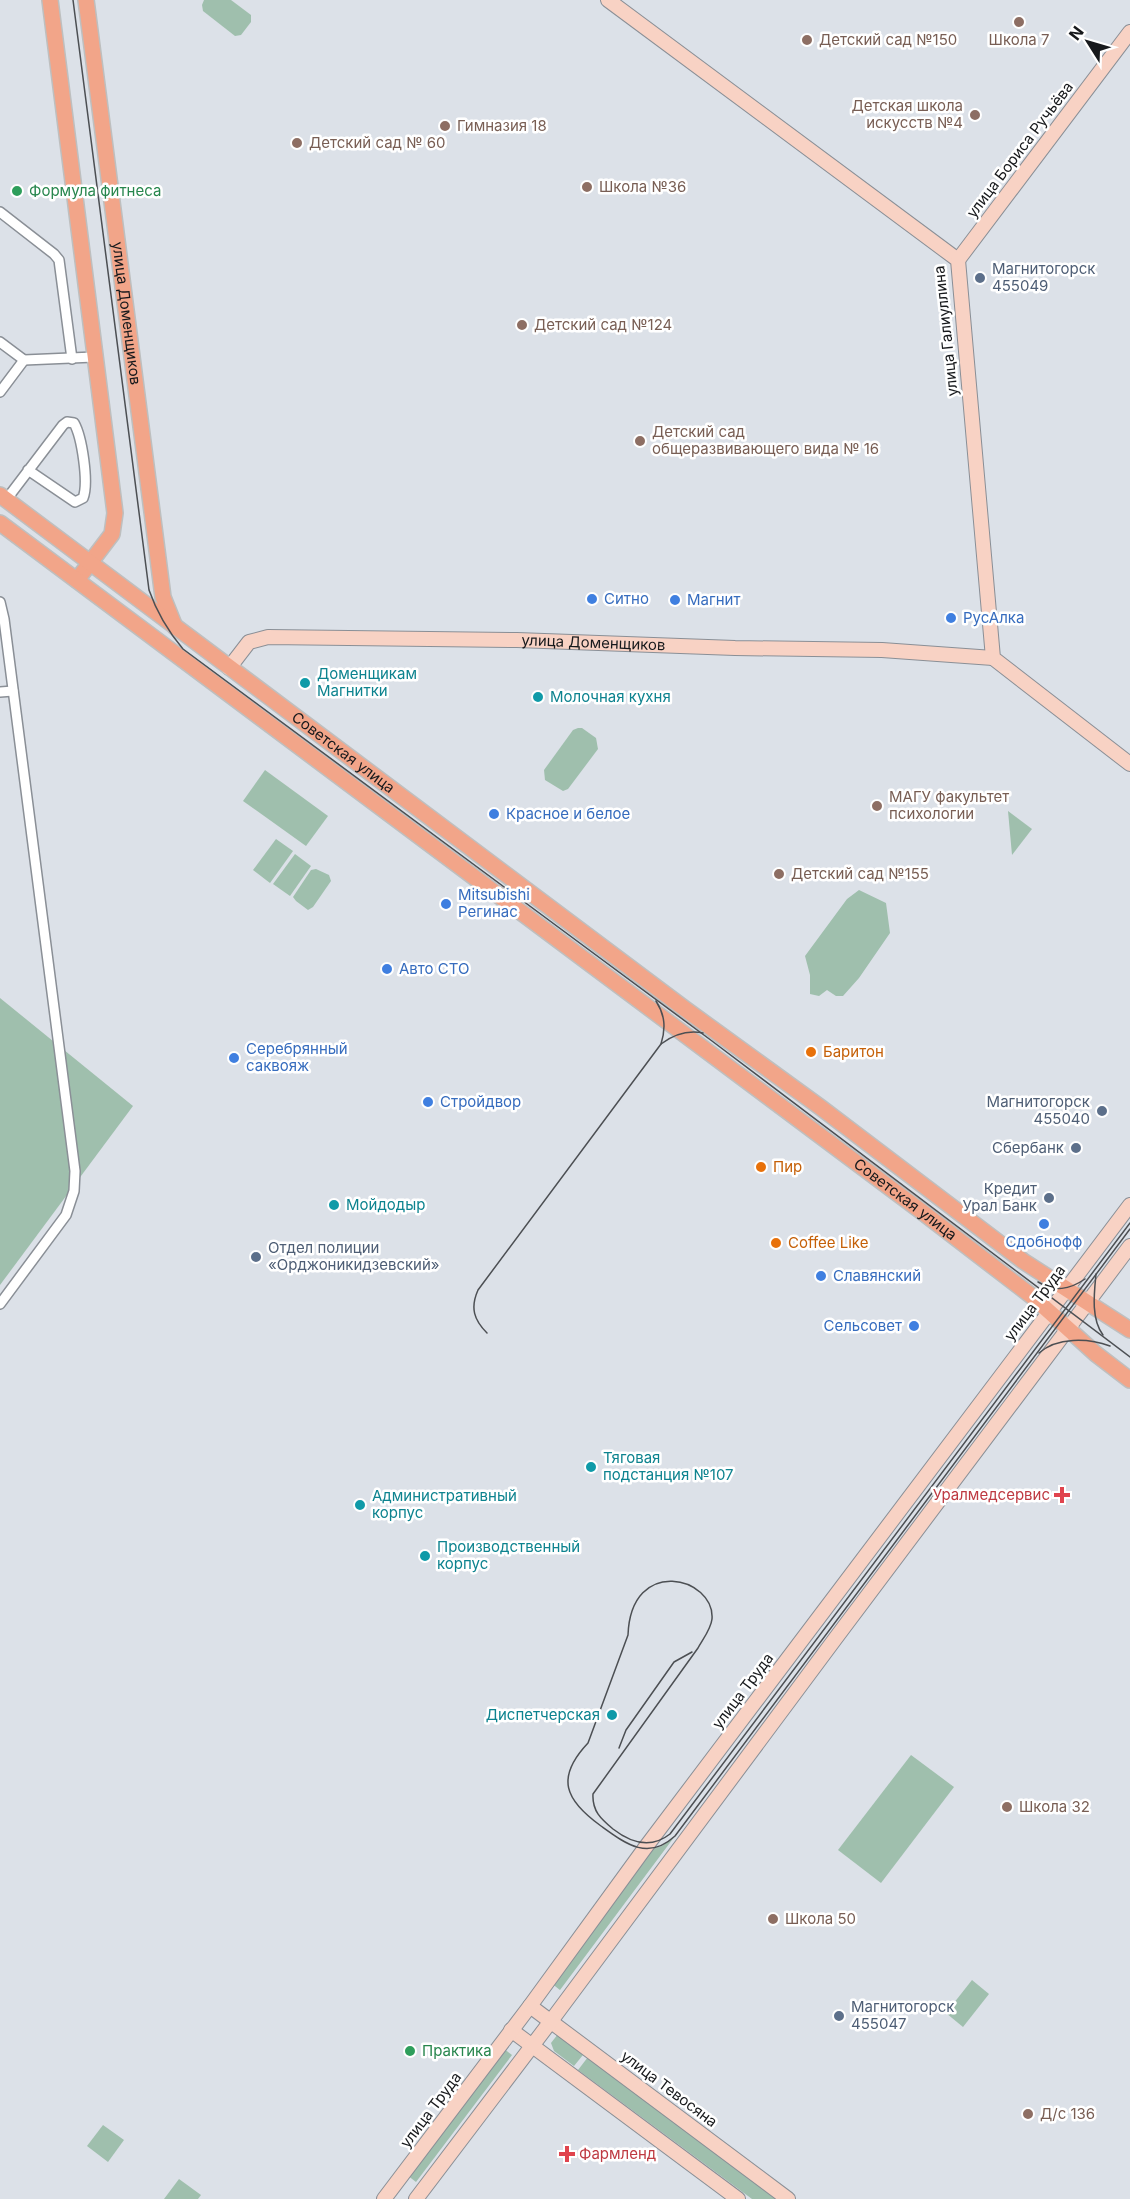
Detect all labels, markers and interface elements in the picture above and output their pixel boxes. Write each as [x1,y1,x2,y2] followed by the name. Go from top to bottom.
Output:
[1058,12,1118,72] north arrow
[1012,15,1026,29] marker: Школа 7
[1064,22,1088,44] text: N
[819,30,957,49] place label: Детский сад №150
[989,30,1049,49] place label: Школа 7
[800,33,814,47] marker: Детский сад №150
[962,78,1077,222] street label: улица Бориса Ручьёва
[851,96,963,132] place label: Детская школа искусств №4
[968,108,982,122] marker: Детская школа искусств №4
[457,116,547,135] place label: Гимназия 18
[438,119,452,133] marker: Гимназия 18
[309,133,446,152] place label: Детский сад № 60
[290,136,304,150] marker: Детский сад № 60
[599,177,686,196] place label: Школа №36
[580,180,594,194] marker: Школа №36
[29,181,161,200] place label: Формула фитнеса
[10,184,24,198] marker: Формула фитнеса
[108,241,146,386] street label: улица Доменщиков
[992,259,1095,295] place label: Магнитогорск 455049
[929,265,962,397] street label: улица Галиуллина
[973,271,987,285] marker: Магнитогорск 455049
[534,315,672,334] place label: Детский сад №124
[515,318,529,332] marker: Детский сад №124
[652,422,879,458] place label: Детский сад общеразвивающего вида № 16
[633,434,647,448] marker: Детский сад общеразвивающего вида № 16
[604,589,649,608] place label: Ситно
[687,590,740,609] place label: Магнит
[585,592,599,606] marker: Ситно
[668,593,682,607] marker: Магнит
[963,608,1024,627] place label: РусАлка
[944,611,958,625] marker: РусАлка
[521,630,666,654] street label: улица Доменщиков
[317,664,417,700] place label: Доменщикам Магнитки
[298,676,312,690] marker: Доменщикам Магнитки
[550,687,671,706] place label: Молочная кухня
[531,690,545,704] marker: Молочная кухня
[288,707,399,797] street label: Советская улица
[889,787,1009,823] place label: МАГУ факультет психологии
[870,799,884,813] marker: МАГУ факультет психологии
[506,804,630,823] place label: Красное и белое
[487,807,501,821] marker: Красное и белое
[791,864,929,883] place label: Детский сад №155
[772,867,786,881] marker: Детский сад №155
[458,885,530,921] place label: Mitsubishi Регинас
[439,897,453,911] marker: Mitsubishi Регинас
[399,959,469,978] place label: Авто СТО
[380,962,394,976] marker: Авто СТО
[246,1039,348,1075] place label: Серебрянный саквояж
[823,1042,884,1061] place label: Баритон
[804,1045,818,1059] marker: Баритон
[227,1051,241,1065] marker: Серебрянный саквояж
[440,1092,521,1111] place label: Стройдвор
[987,1092,1090,1128] place label: Магнитогорск 455040
[421,1095,435,1109] marker: Стройдвор
[1095,1104,1109,1118] marker: Магнитогорск 455040
[992,1138,1064,1157] place label: Сбербанк
[1069,1141,1083,1155] marker: Сбербанк
[850,1154,961,1244] street label: Советская улица
[773,1157,802,1176] place label: Пир
[754,1160,768,1174] marker: Пир
[962,1179,1037,1215] place label: Кредит Урал Банк
[1042,1191,1056,1205] marker: Кредит Урал Банк
[346,1195,425,1214] place label: Мойдодыр
[327,1198,341,1212] marker: Мойдодыр
[1037,1217,1051,1231] marker: Сдобнофф
[1006,1232,1082,1251] place label: Сдобнофф
[788,1233,869,1252] place label: Coffee Like
[769,1236,783,1250] marker: Coffee Like
[268,1238,440,1274] place label: Отдел полиции «Орджоникидзевский»
[249,1250,263,1264] marker: Отдел полиции «Орджоникидзевский»
[1000,1261,1069,1344] street label: улица Труда
[833,1266,921,1285] place label: Славянский
[814,1269,828,1283] marker: Славянский
[824,1316,902,1335] place label: Сельсовет
[907,1319,921,1333] marker: Сельсовет
[603,1448,734,1484] place label: Тяговая подстанция №107
[584,1460,598,1474] marker: Тяговая подстанция №107
[933,1485,1050,1504] place label: Уралмедсервис
[372,1486,517,1522] place label: Административный корпус
[1055,1488,1069,1502] marker: Уралмедсервис
[353,1498,367,1512] marker: Административный корпус
[437,1537,580,1573] place label: Производственный корпус
[418,1549,432,1563] marker: Производственный корпус
[708,1649,777,1732] street label: улица Труда
[486,1705,600,1724] place label: Диспетчерская
[605,1708,619,1722] marker: Диспетчерская
[1019,1797,1090,1816] place label: Школа 32
[1000,1800,1014,1814] marker: Школа 32
[785,1909,856,1928] place label: Школа 50
[766,1912,780,1926] marker: Школа 50
[851,1997,954,2033] place label: Магнитогорск 455047
[832,2009,846,2023] marker: Магнитогорск 455047
[422,2041,492,2060] place label: Практика
[403,2044,417,2058] marker: Практика
[617,2046,721,2131] street label: улица Тевосяна
[396,2068,465,2151] street label: улица Труда
[1040,2104,1095,2123] place label: Д/с 136
[1021,2107,1035,2121] marker: Д/с 136
[579,2144,656,2163] place label: Фармленд
[560,2147,574,2161] marker: Фармленд

